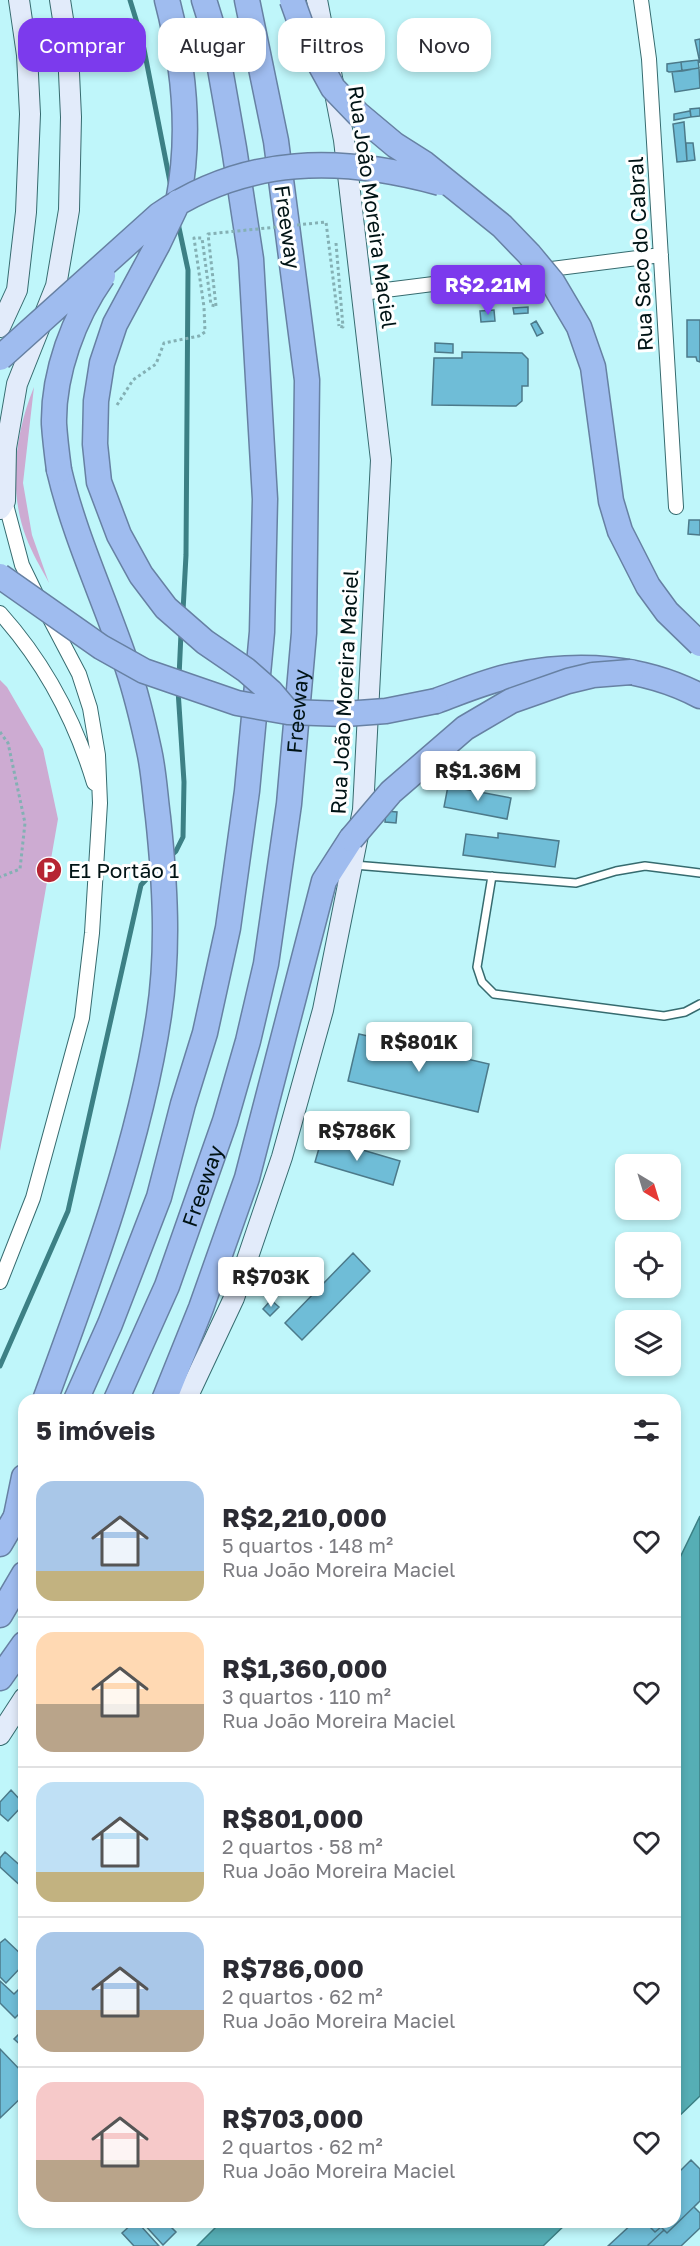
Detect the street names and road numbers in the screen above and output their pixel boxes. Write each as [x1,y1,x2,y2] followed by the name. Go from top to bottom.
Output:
[343,84,403,330] street label: Rua João Moreira Maciel
[622,156,658,352] street label: Rua Saco do Cabral
[269,183,307,271] street label: Freeway
[325,569,363,815] street label: Rua João Moreira Maciel
[281,668,314,754] street label: Freeway
[176,1142,229,1230] street label: Freeway

